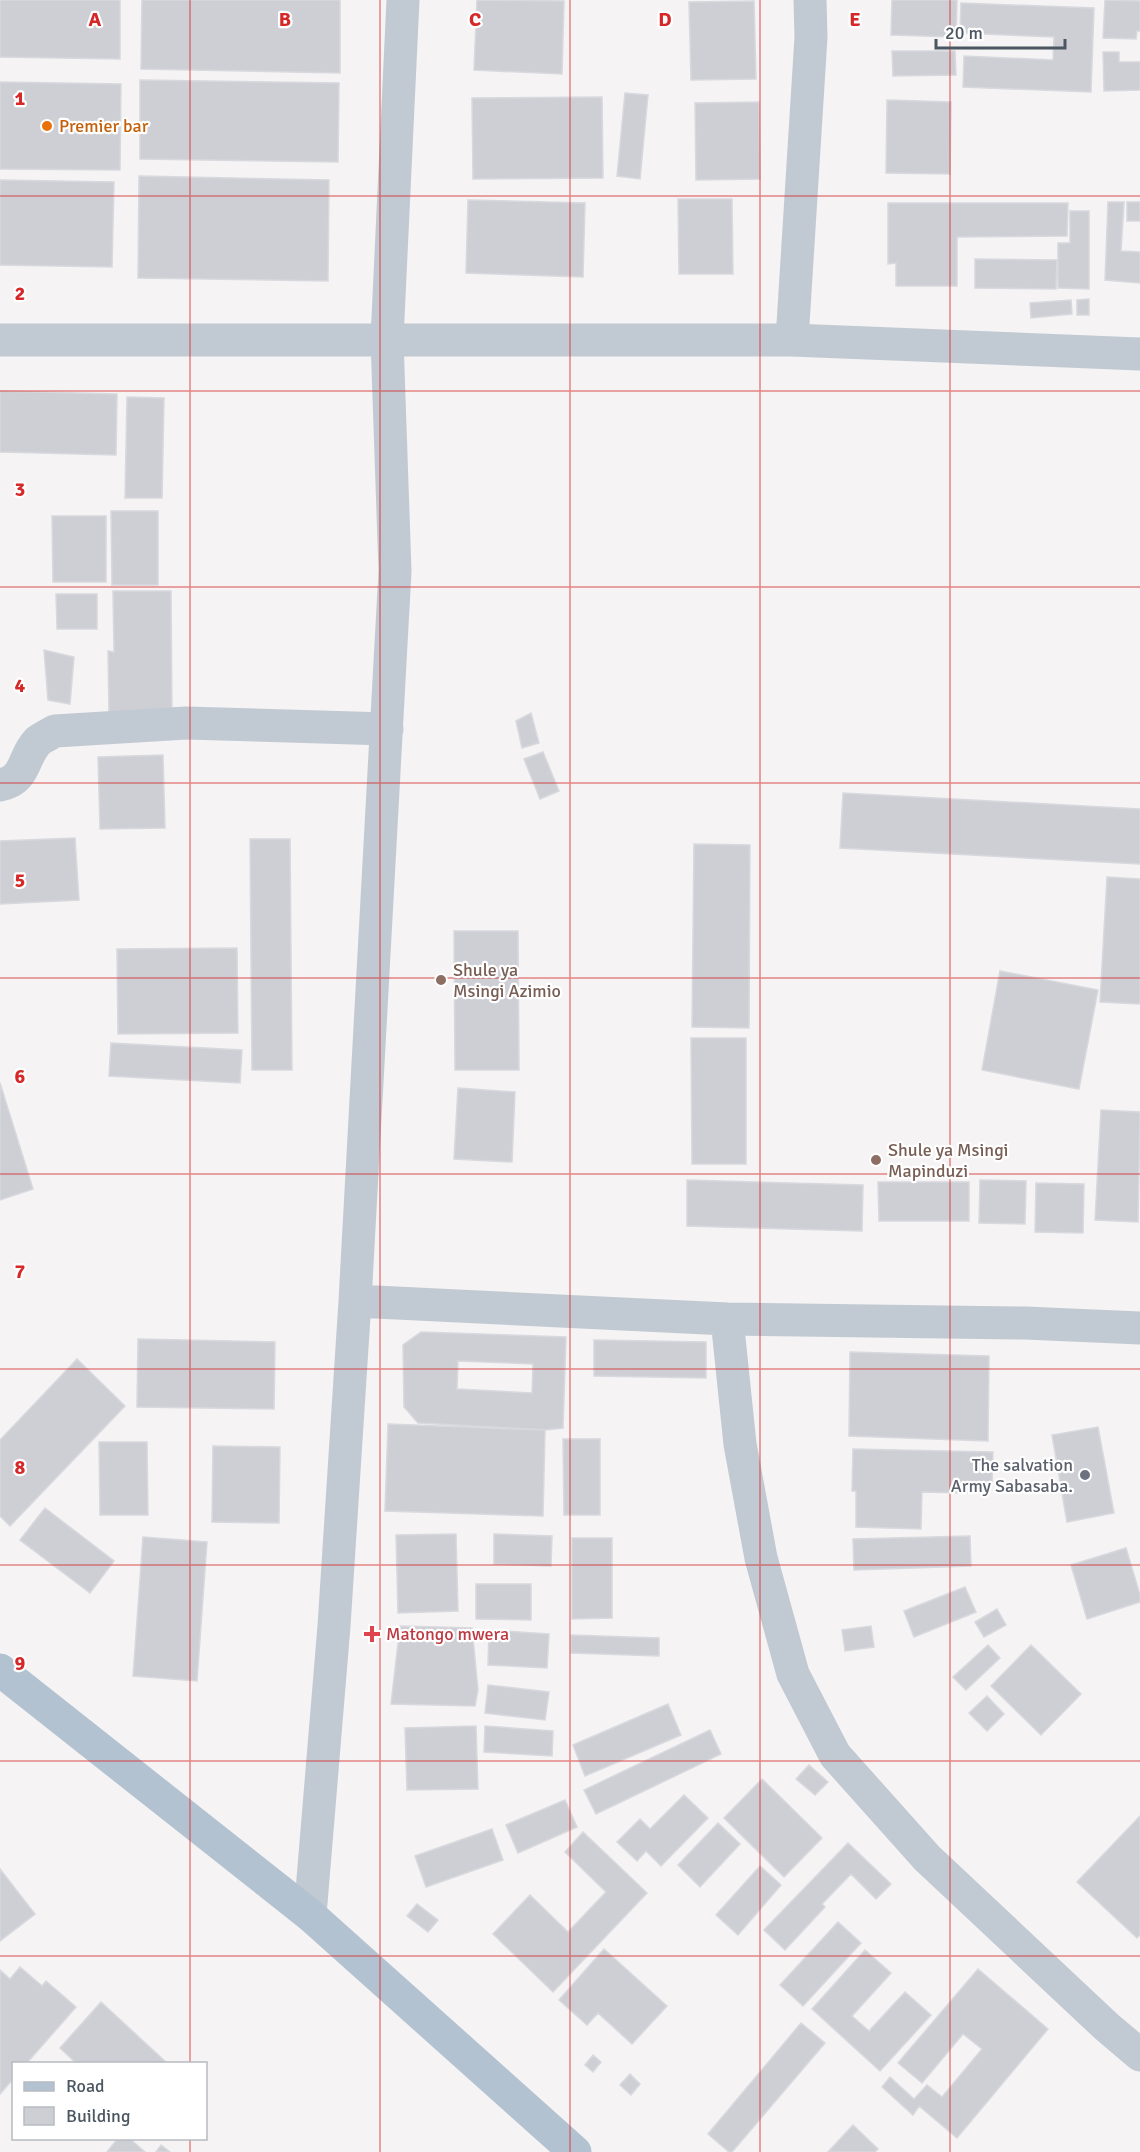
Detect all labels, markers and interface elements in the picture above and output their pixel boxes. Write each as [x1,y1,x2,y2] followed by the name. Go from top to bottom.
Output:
[89,7,102,32] text: A
[279,7,291,32] text: B
[469,7,481,32] text: C
[658,7,672,32] text: D
[849,7,861,32] text: E
[936,12,1065,50] scale bar
[945,22,983,44] text: 20 m
[15,86,26,111] text: 1
[59,115,149,137] place label: Premier bar
[40,119,54,133] marker: Premier bar
[15,281,25,306] text: 2
[15,477,25,502] text: 3
[15,673,26,698] text: 4
[15,868,25,893] text: 5
[453,959,561,1002] place label: Shule ya Msingi Azimio
[434,973,448,987] marker: Shule ya Msingi Azimio
[15,1064,26,1089] text: 6
[888,1139,1008,1182] place label: Shule ya Msingi Mapinduzi
[869,1153,883,1167] marker: Shule ya Msingi Mapinduzi
[15,1259,26,1284] text: 7
[951,1454,1073,1497] place label: The salvation Army Sabasaba.
[15,1455,26,1480] text: 8
[1078,1468,1092,1482] marker: The salvation Army Sabasaba.
[386,1623,509,1645] place label: Matongo mwera
[363,1625,381,1643] marker: Matongo mwera
[15,1651,26,1676] text: 9
[12,2062,207,2140] legend
[66,2075,105,2097] text: Road
[66,2105,130,2127] text: Building

